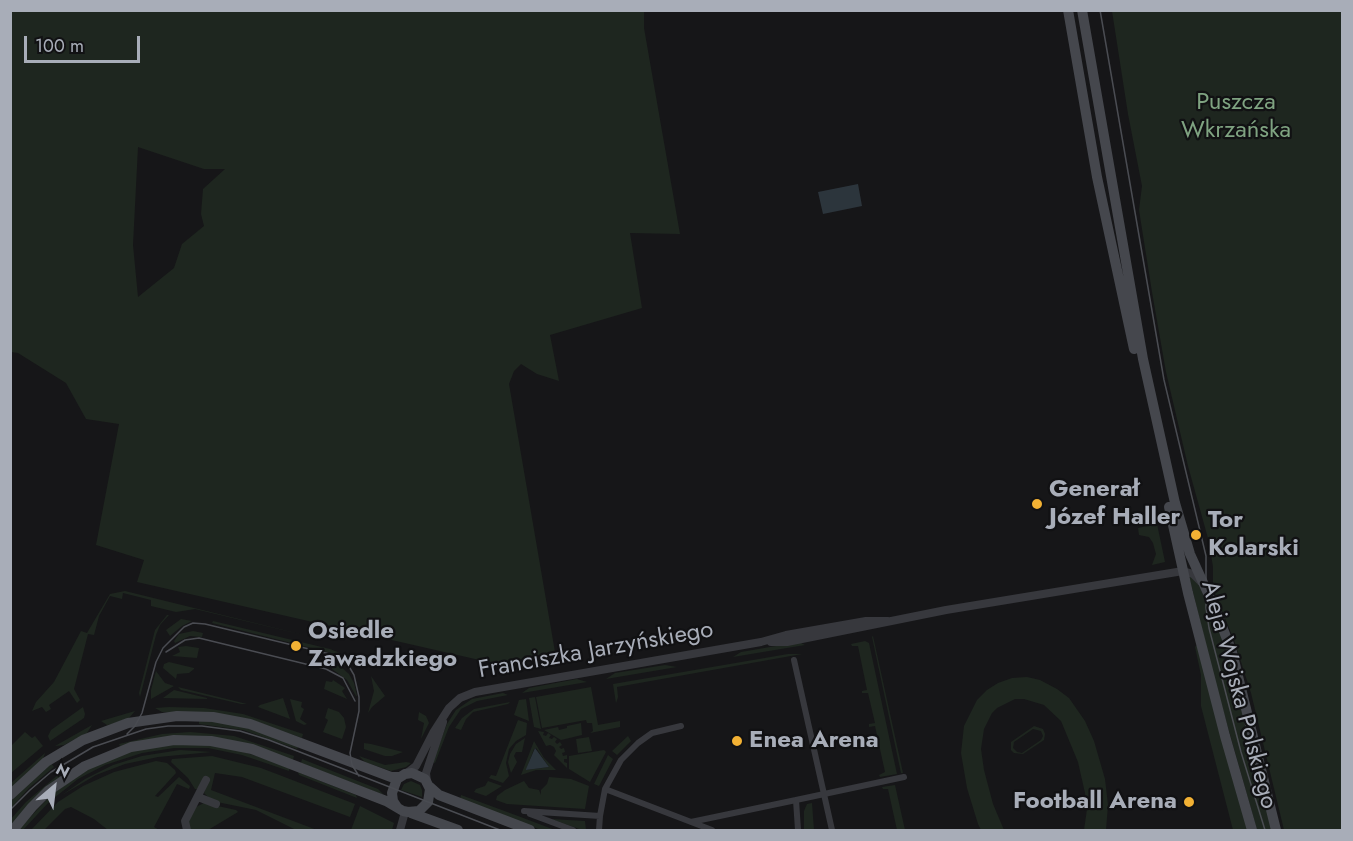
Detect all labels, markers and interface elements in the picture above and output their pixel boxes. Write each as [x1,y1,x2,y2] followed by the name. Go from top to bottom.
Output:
[27,24,142,62] scale bar
[35,33,84,59] text: 100 m
[1181,89,1291,145] park label: Puszcza Wkrzańska
[1049,476,1180,532] place label: Generał Józef Haller
[1030,497,1044,511] marker: Generał Józef Haller
[1208,507,1299,563] place label: Tor Kolarski
[1189,528,1203,542] marker: Tor Kolarski
[1194,578,1282,812] street label: Aleja Wojska Polskiego
[476,616,716,686] street label: Franciszka Jarzyńskiego
[308,618,457,674] place label: Osiedle Zawadzkiego
[289,639,303,653] marker: Osiedle Zawadzkiego
[749,727,879,755] place label: Enea Arena
[730,734,744,748] marker: Enea Arena
[24,757,84,817] north arrow
[52,758,74,784] text: N
[1013,788,1177,816] place label: Football Arena
[1182,795,1196,809] marker: Football Arena

